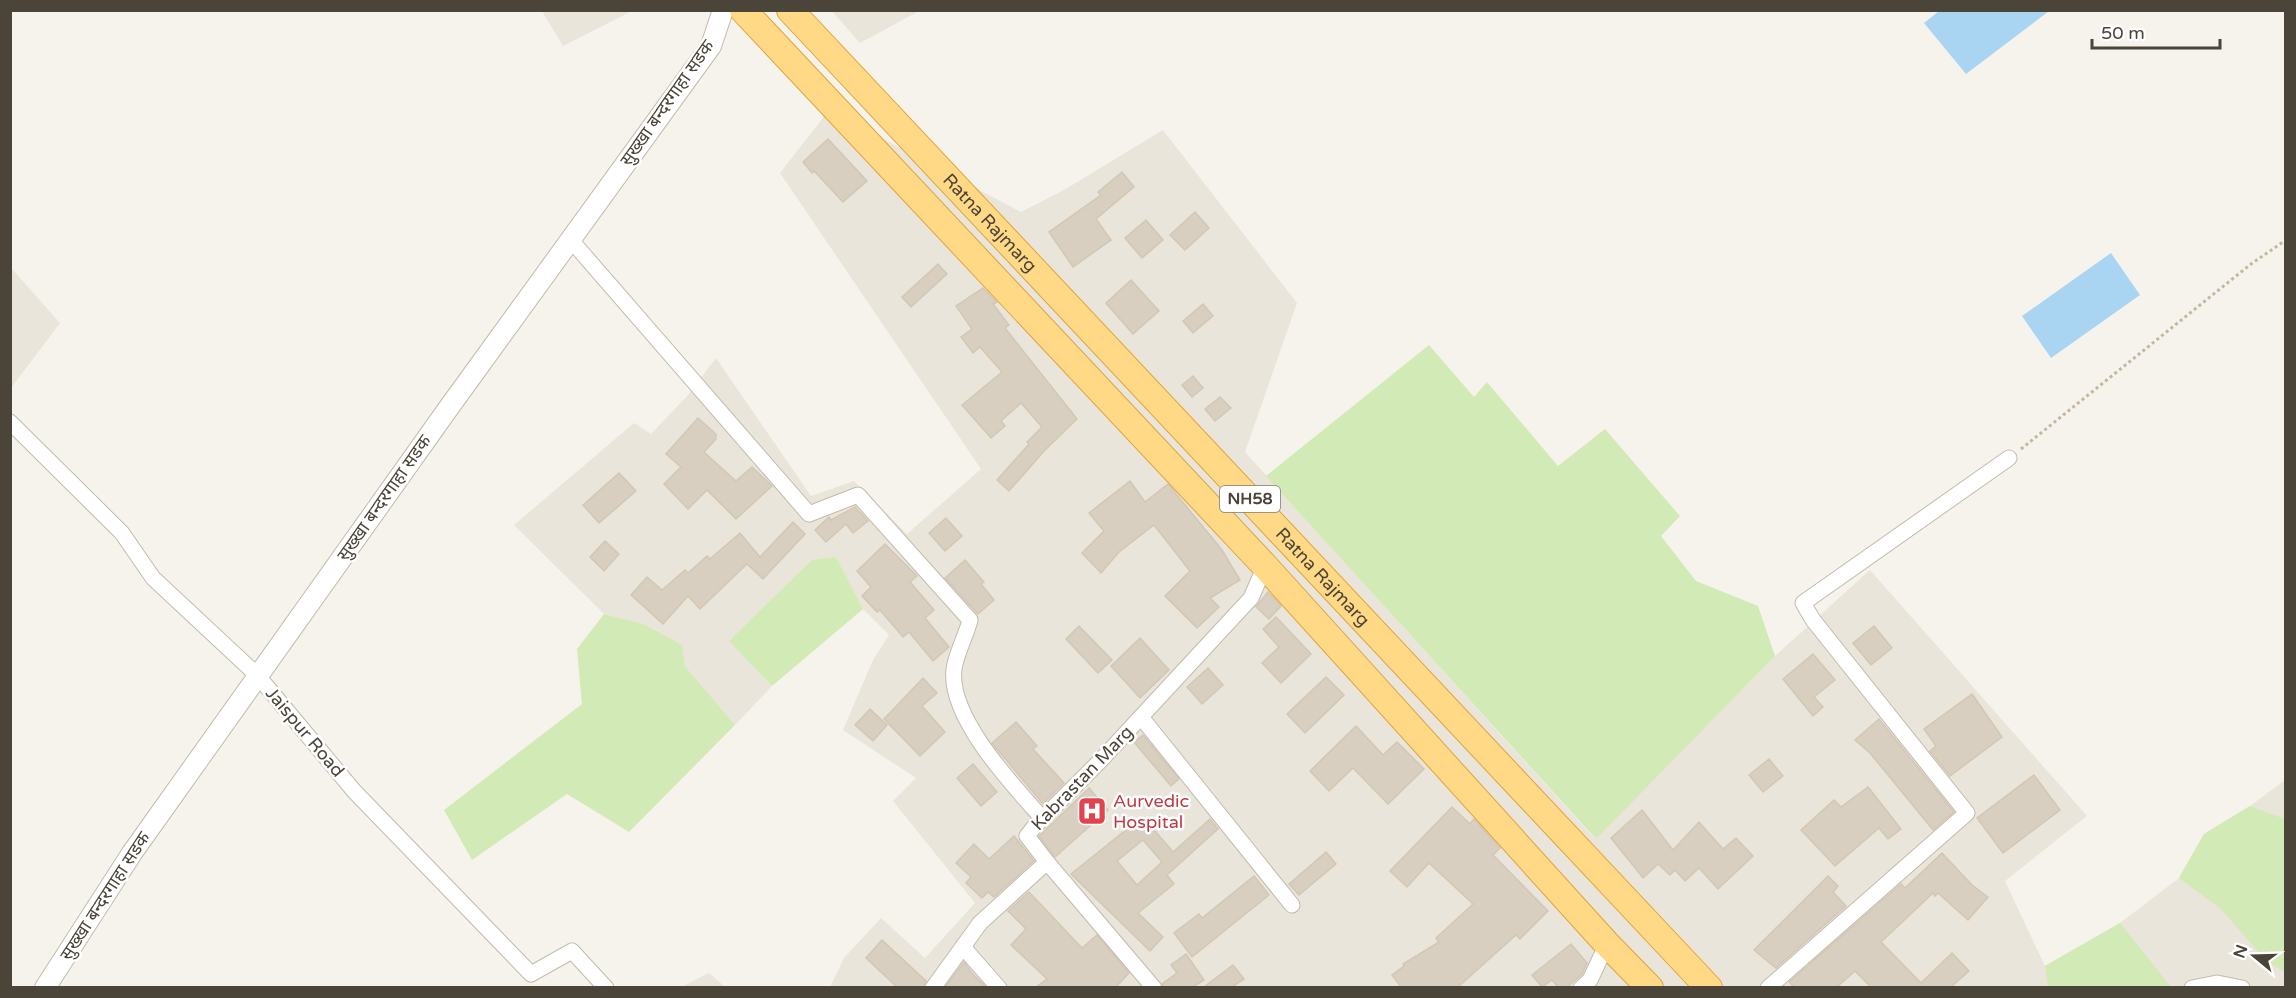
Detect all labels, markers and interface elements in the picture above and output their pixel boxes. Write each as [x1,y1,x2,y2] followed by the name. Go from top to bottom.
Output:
[2092,12,2220,50] scale bar
[2101,22,2145,44] text: 50 m
[615,35,720,171] street label: सुख्खा बन्दरगाहा सडक
[938,169,1042,277] street label: Ratna Rajmarg
[332,430,437,566] street label: सुख्खा बन्दरगाहा सडक
[1220,486,1280,512] road number: NH58
[1271,523,1374,631] street label: Ratna Rajmarg
[261,683,349,781] street label: Jaispur Road
[1026,721,1138,835] street label: Kabrastan Marg
[1113,790,1189,833] place label: Aurvedic Hospital
[1076,795,1108,827] hospital icon: Aurvedic Hospital
[55,827,156,965] street label: सुख्खा बन्दरगाहा सडक
[2224,926,2284,986] north arrow
[2229,942,2252,961] text: N

